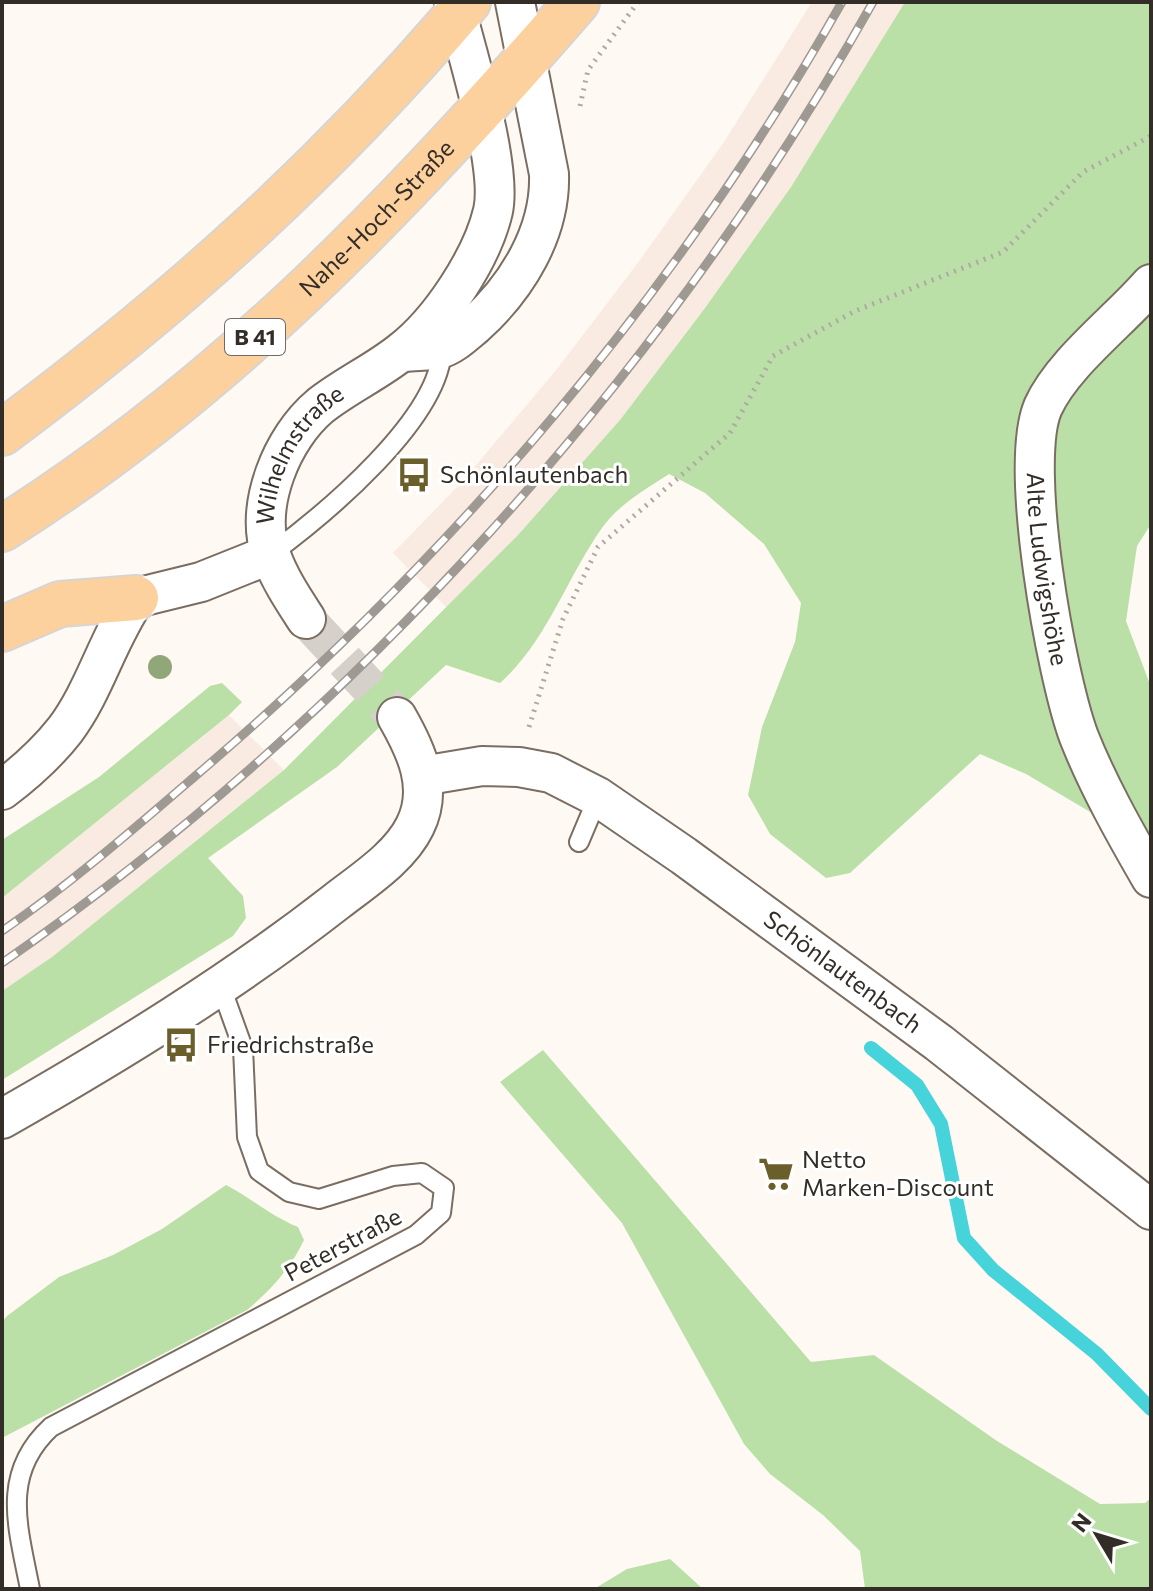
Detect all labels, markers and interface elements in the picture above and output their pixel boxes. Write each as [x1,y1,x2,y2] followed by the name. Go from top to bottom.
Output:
[292,133,459,302] street label: Nahe-Hoch-Straße
[225,319,285,355] road number: B 41
[249,378,348,526] street label: Wilhelmstraße
[395,456,433,494] bus stop icon: Schönlautenbach
[440,459,628,488] place label: Schönlautenbach
[1022,472,1075,668] street label: Alte Ludwigshöhe
[759,904,928,1038] street label: Schönlautenbach
[162,1026,200,1064] bus stop icon: Friedrichstraße
[207,1029,374,1058] place label: Friedrichstraße
[802,1144,994,1201] place label: Netto Marken-Discount
[757,1155,795,1193] supermarket icon: Netto Marken-Discount
[279,1201,406,1287] street label: Peterstraße
[1057,1495,1137,1575] north arrow
[1065,1508,1097,1537] text: N

